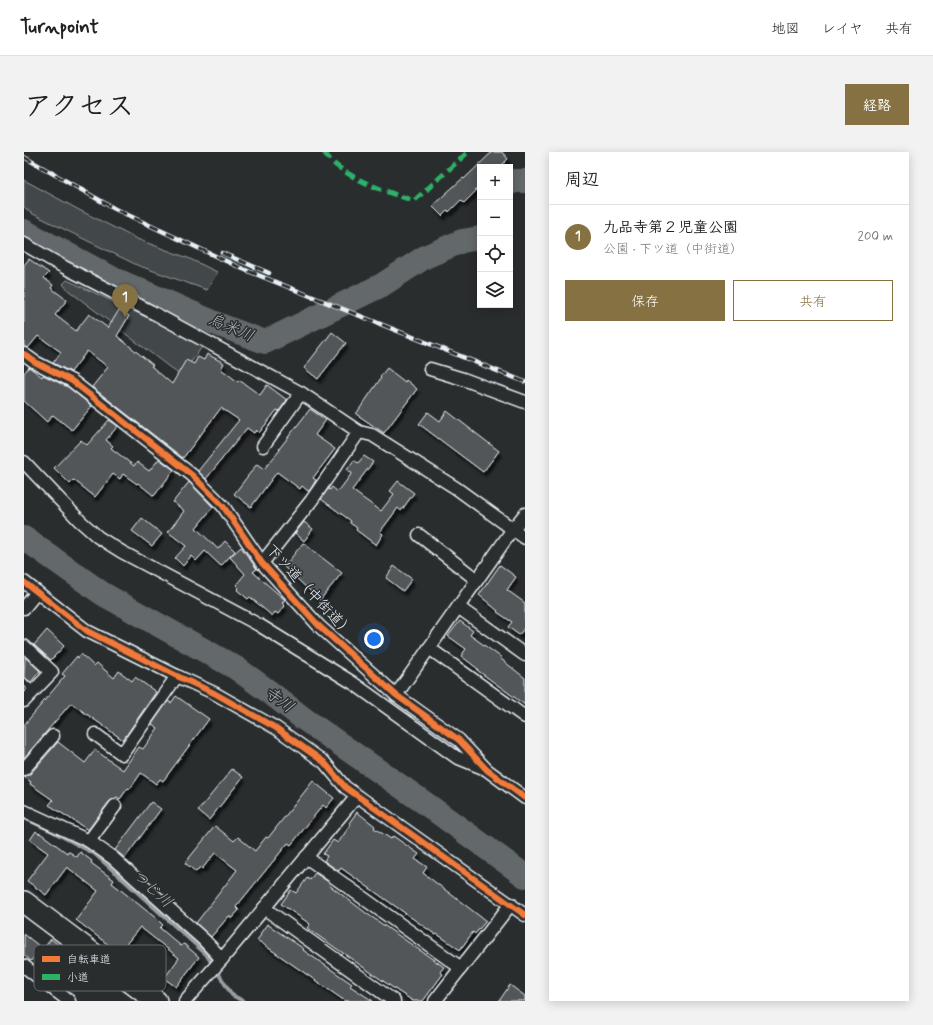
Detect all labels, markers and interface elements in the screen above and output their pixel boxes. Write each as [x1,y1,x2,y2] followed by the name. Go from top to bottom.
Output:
[20,15,99,40] text: Turnpoint
[772,20,800,38] text: 地図
[822,20,863,38] text: レイヤ
[885,20,913,38] text: 共有
[845,84,909,125] button: 経路
[24,89,134,126] text: アクセス
[477,164,513,308] map controls
[477,164,513,200] button: +
[565,169,599,191] text: 周辺
[477,200,513,236] button: −
[603,218,738,238] text: 九品寺第２児童公園
[575,228,581,245] text: 1
[858,228,893,245] text: 200 m
[477,236,513,272] button: locate
[603,241,743,258] text: 公園 · 下ツ道（中街道）
[477,272,513,308] button: layers
[565,280,725,321] button: 保存
[733,280,893,321] button: 共有
[112,284,138,317] pin: 1
[205,309,257,347] water label: 烏米川
[261,540,357,642] street label: 下ツ道（中街道）
[364,629,384,649] your location
[260,682,298,718] water label: 寺川
[127,865,177,913] water label: つじ川
[34,945,166,991] legend
[67,953,111,967] text: 自転車道
[67,971,89,985] text: 小道

